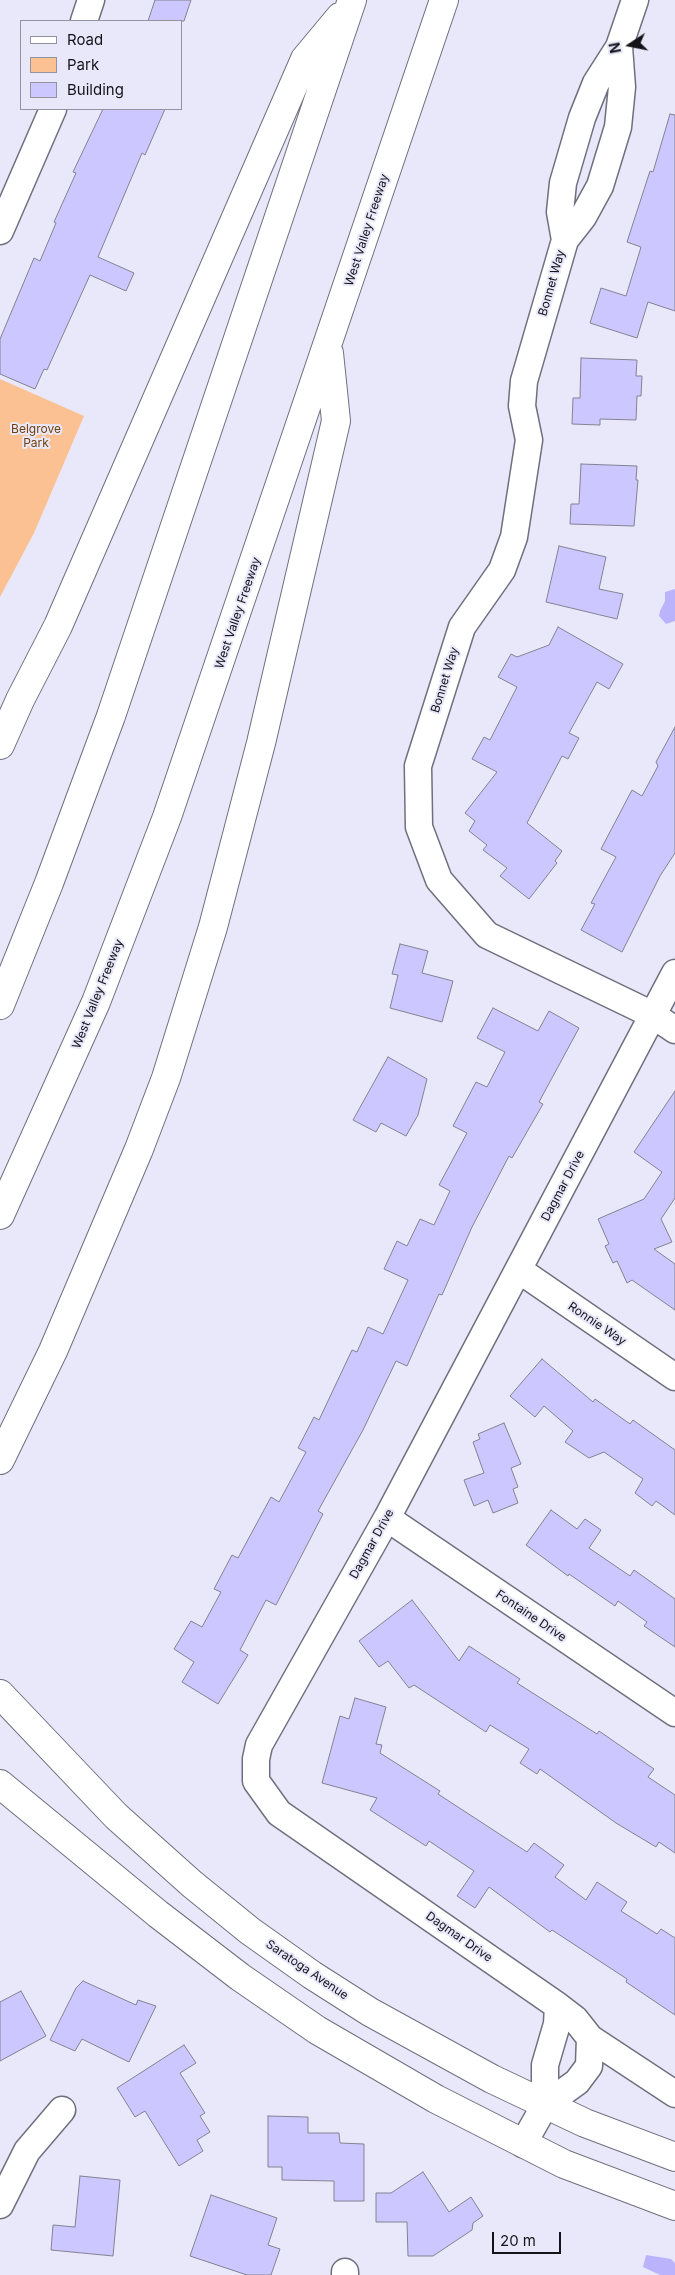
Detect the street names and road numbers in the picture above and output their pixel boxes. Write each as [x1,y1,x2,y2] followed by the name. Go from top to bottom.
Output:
[342,172,392,288] street label: West Valley Freeway
[536,248,568,318] street label: Bonnet Way
[212,555,264,671] street label: West Valley Freeway
[428,645,462,715] street label: Bonnet Way
[69,937,127,1051] street label: West Valley Freeway
[538,1148,588,1224] street label: Dagmar Drive
[565,1299,629,1349] street label: Ronnie Way
[347,1507,397,1581] street label: Dagmar Drive
[493,1587,569,1645] street label: Fontaine Drive
[423,1909,495,1965] street label: Dagmar Drive
[263,1937,351,2003] street label: Saratoga Avenue

